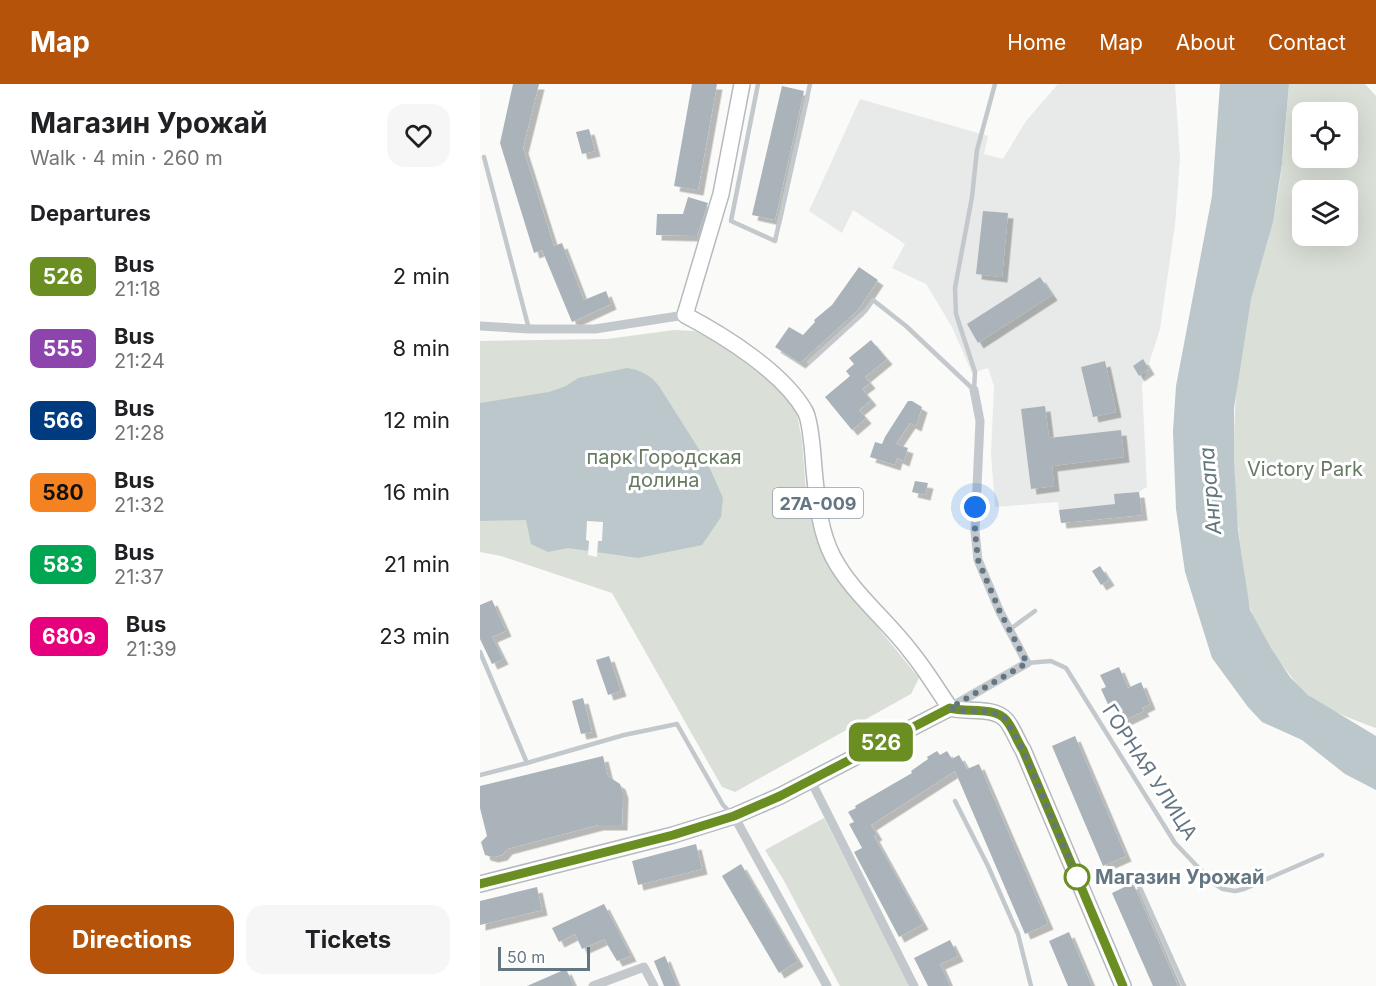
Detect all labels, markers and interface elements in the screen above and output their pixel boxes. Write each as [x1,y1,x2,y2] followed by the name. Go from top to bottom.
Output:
[30,25,90,59] text: Map
[1007,30,1066,55] text: Home
[1099,30,1143,55] text: Map
[1176,30,1235,55] text: About
[1268,30,1346,55] text: Contact
[1292,102,1358,246] map controls
[1292,102,1358,168] button: locate
[387,104,450,167] button: heart
[30,106,267,140] text: Магазин Урожай
[30,146,223,170] text: Walk · 4 min · 260 m
[1292,180,1358,246] button: layers
[30,200,151,226] text: Departures
[114,251,155,277] text: Bus
[393,263,450,289] text: 2 min
[43,264,83,289] text: 526
[114,277,161,301] text: 21:18
[114,323,155,349] text: Bus
[393,335,450,361] text: 8 min
[43,336,83,361] text: 555
[114,349,165,373] text: 21:24
[114,395,155,421] text: Bus
[384,407,450,433] text: 12 min
[43,408,83,433] text: 566
[114,421,165,445] text: 21:28
[586,445,742,492] park label: парк Городская долина
[1194,446,1226,537] water label: Анграпа
[1247,457,1363,481] park label: Victory Park
[114,467,155,493] text: Bus
[384,479,450,505] text: 16 min
[42,480,84,505] text: 580
[773,488,863,518] road number: 27А-009
[960,492,990,522] your location
[114,493,165,517] text: 21:32
[114,539,155,565] text: Bus
[384,551,450,577] text: 21 min
[43,552,83,577] text: 583
[114,565,164,589] text: 21:37
[126,611,166,637] text: Bus
[379,623,450,649] text: 23 min
[42,624,96,649] text: 680э
[126,637,177,661] text: 21:39
[1097,700,1203,845] street label: ГОРНАЯ УЛИЦА
[846,722,916,762] line badge: 526
[861,730,901,755] text: 526
[1064,864,1090,890] marker: Магазин Урожай
[1095,865,1265,889] place label: Магазин Урожай
[30,905,234,974] button: Directions
[246,905,450,974] button: Tickets
[498,944,590,972] scale bar
[507,947,545,967] text: 50 m

